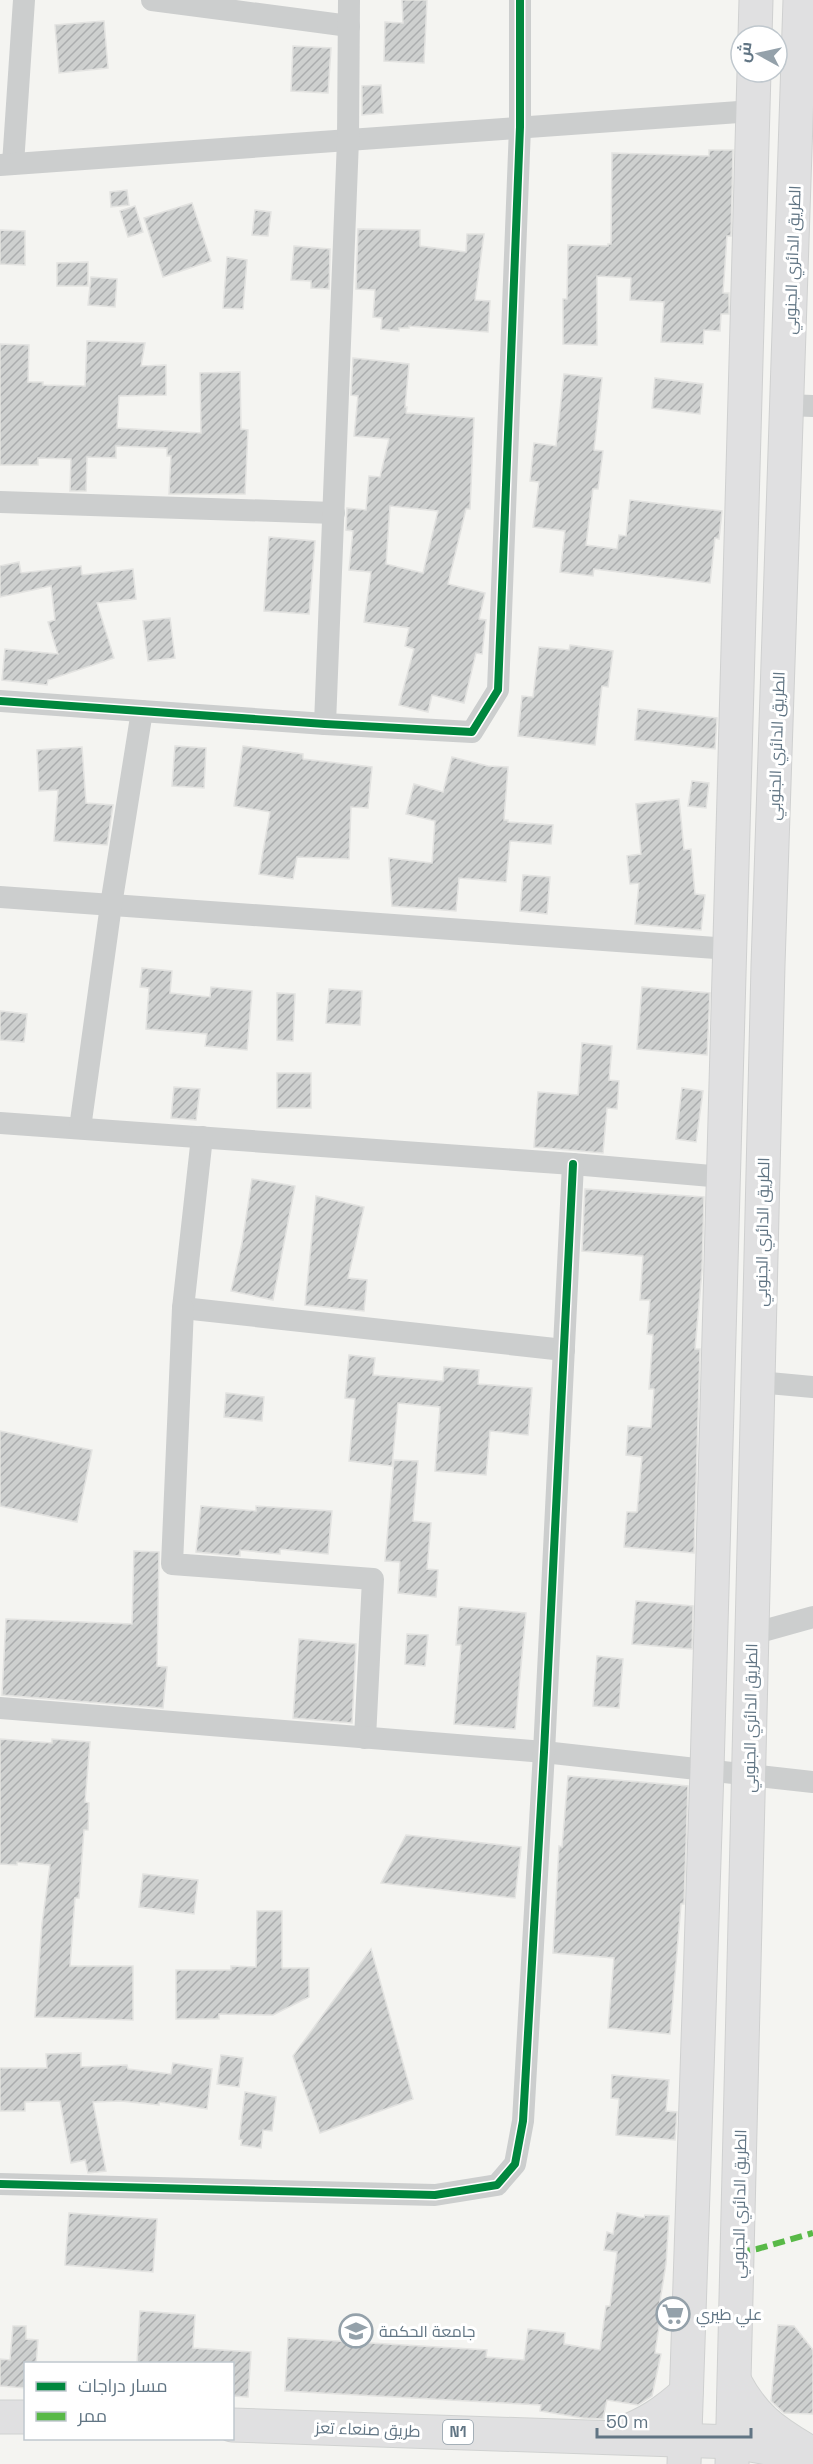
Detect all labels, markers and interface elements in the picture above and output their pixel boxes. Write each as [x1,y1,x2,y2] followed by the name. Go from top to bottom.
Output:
[729,24,789,84] north arrow
[733,40,756,64] text: ش
[779,185,809,335] street label: الطريق الدائري الجنوبي
[763,671,793,821] street label: الطريق الدائري الجنوبي
[751,1157,777,1307] street label: الطريق الدائري الجنوبي
[739,1643,765,1793] street label: الطريق الدائري الجنوبي
[728,2129,754,2279] street label: الطريق الدائري الجنوبي
[655,2296,691,2332] supermarket icon: علي طيري
[696,2304,762,2328] place label: علي طيري
[338,2313,374,2349] school or university icon: جامعة الحكمة
[379,2321,475,2342] place label: جامعة الحكمة
[24,2362,234,2440] legend
[78,2374,168,2397] text: مسار دراجات
[597,2401,752,2439] scale bar
[77,2404,107,2427] text: ممر
[606,2410,648,2433] text: 50 m
[314,2417,421,2442] street label: طريق صنعاء تعز
[443,2420,473,2444] road number: N1

